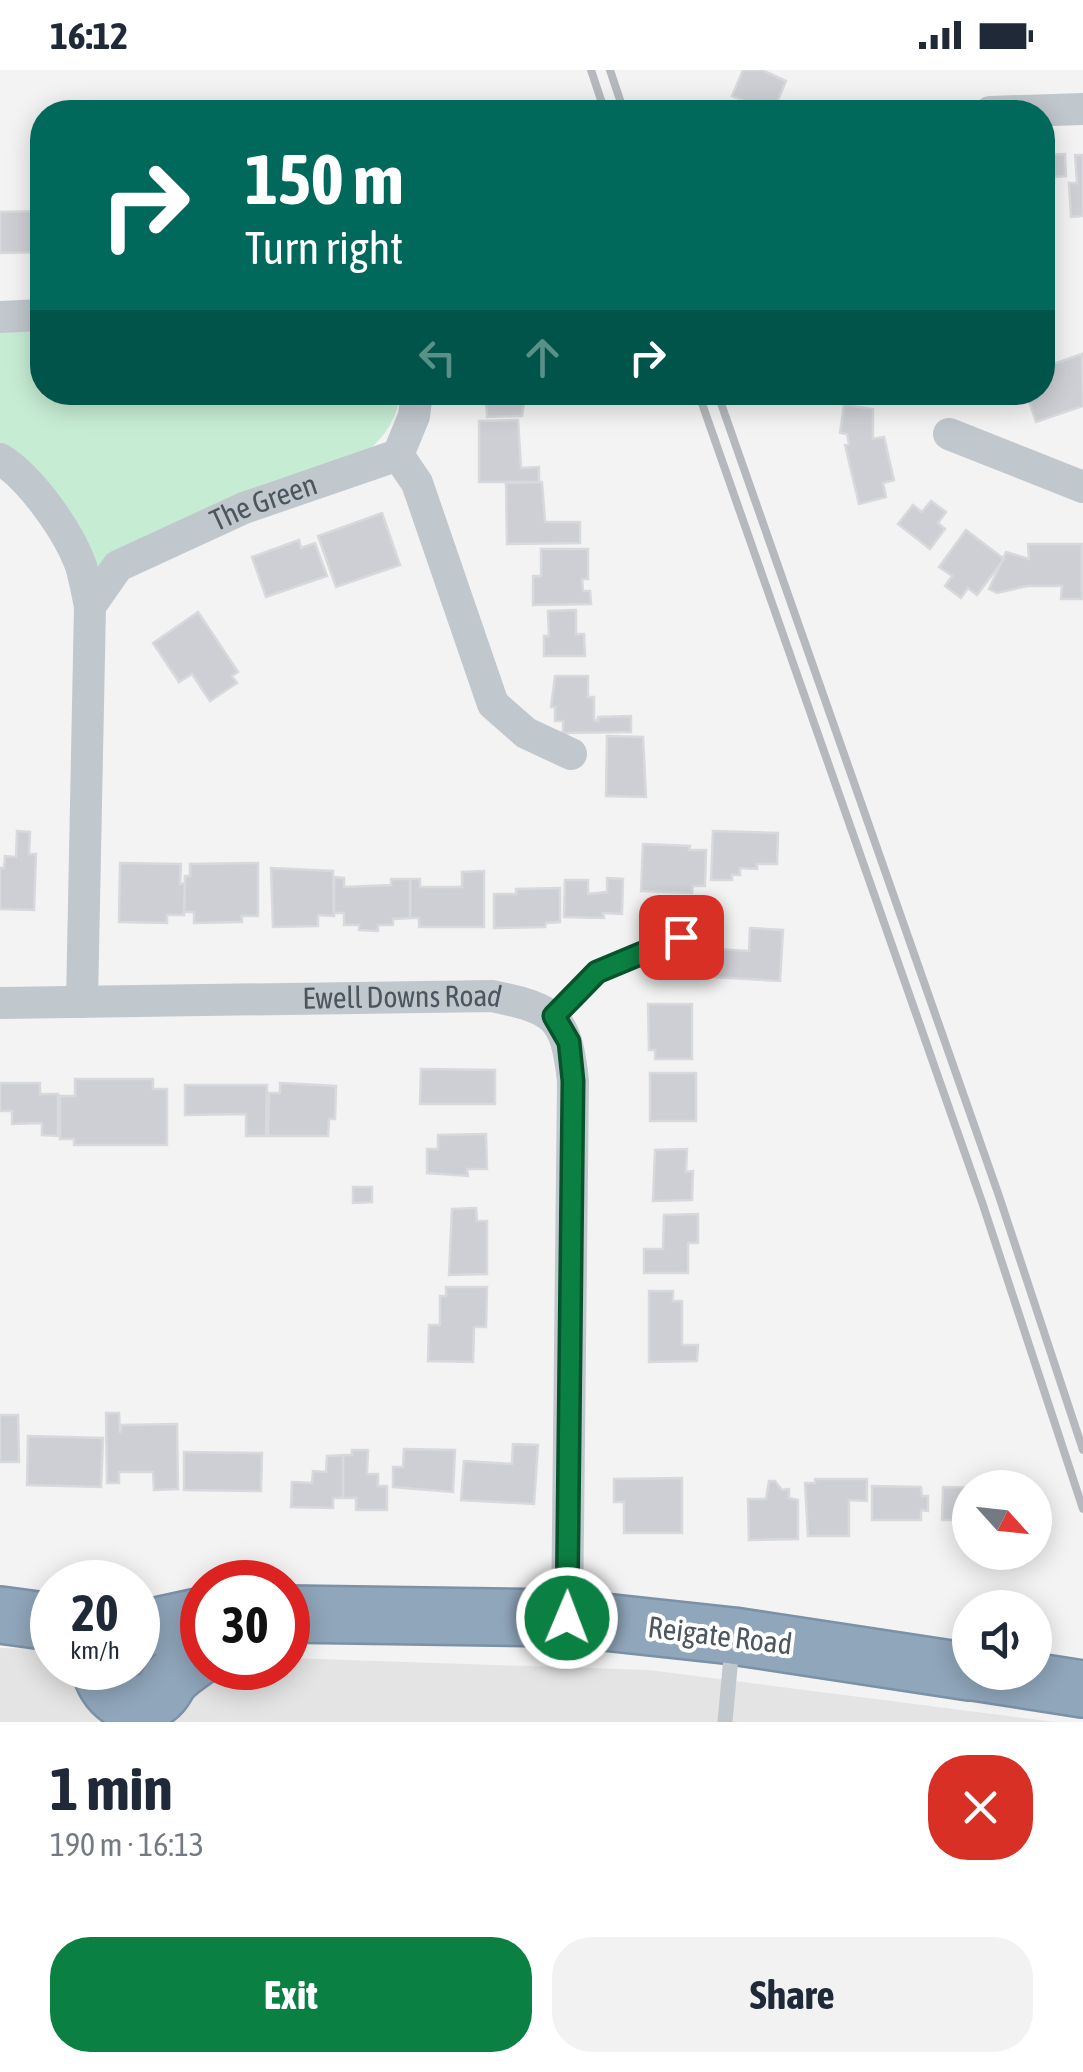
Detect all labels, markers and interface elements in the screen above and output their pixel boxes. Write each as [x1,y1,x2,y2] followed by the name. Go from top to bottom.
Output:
[50,14,128,57] text: 16:12
[245,139,404,219] text: 150 m
[80,140,210,270] icon: right
[245,222,403,274] text: Turn right
[410,330,465,385] icon: left
[515,330,570,385] icon: ahead
[620,330,675,385] icon: right
[204,466,321,537] street label: The Green
[639,895,724,980] pin
[654,910,709,965] icon: arrive
[302,977,505,1015] street label: Ewell Downs Road
[952,1470,1052,1570] north arrow
[952,1470,1052,1690] map controls
[180,1560,310,1690] speed limit sign: 30
[515,1566,619,1670] position arrow
[71,1584,118,1642] text: 20
[952,1590,1052,1690] button: sound
[646,1609,794,1661] street label: Reigate Road
[70,1636,120,1664] text: km/h
[50,1754,173,1823] text: 1 min
[928,1755,1033,1860] button: close
[50,1826,204,1863] text: 190 m · 16:13
[50,1937,532,2052] button: Exit
[552,1937,1033,2052] button: Share

